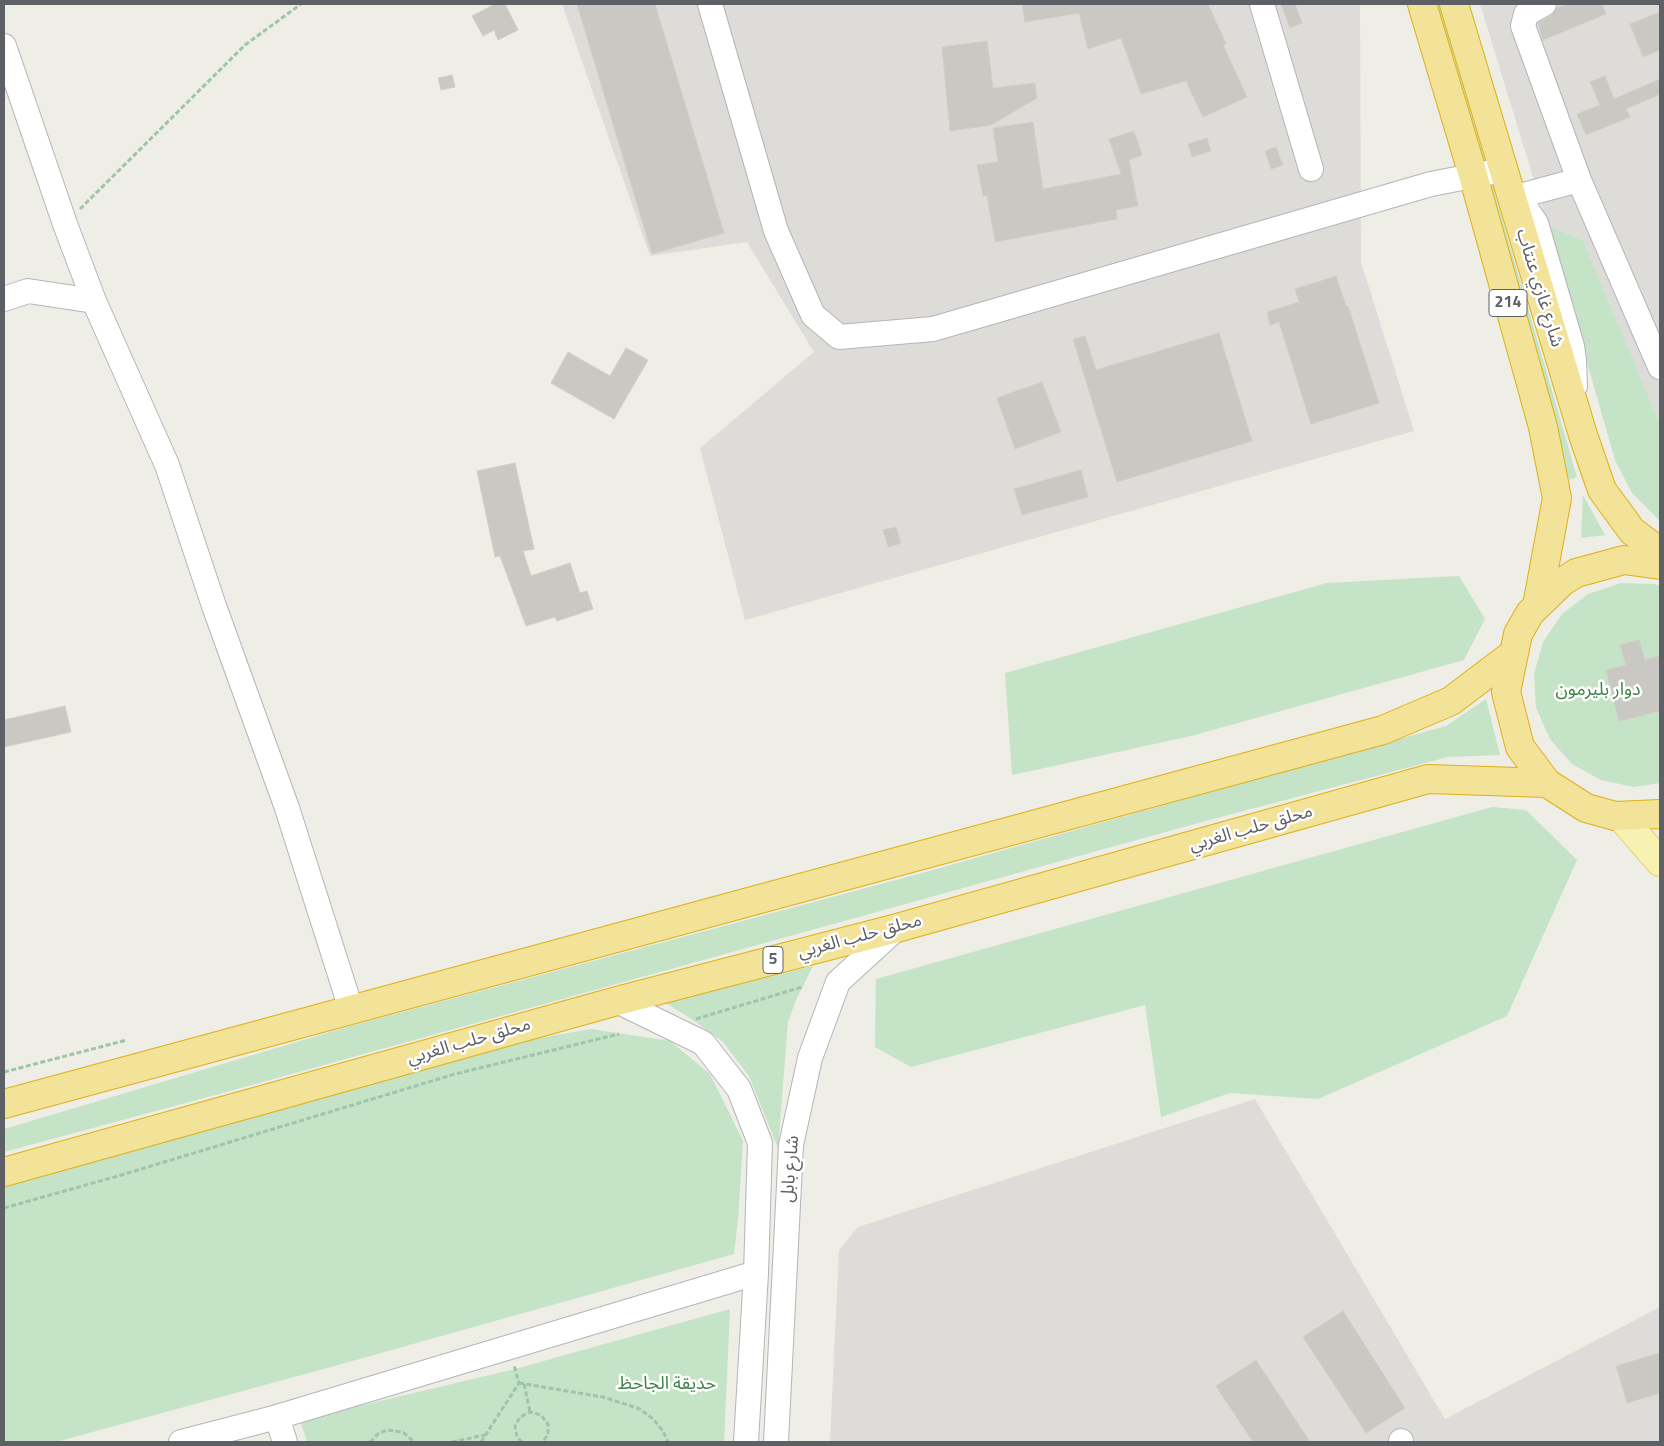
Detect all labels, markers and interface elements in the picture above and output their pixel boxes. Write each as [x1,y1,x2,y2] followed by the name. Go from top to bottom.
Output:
[1511,226,1567,350] street label: شارع غازي عنتاب
[1489,290,1527,316] road number: 214
[1555,680,1641,702] park label: دوار بليرمون
[1187,801,1315,857] street label: محلق حلب الغربي
[796,910,924,964] street label: محلق حلب الغربي
[763,946,783,974] road number: 5
[405,1014,533,1070] street label: محلق حلب الغربي
[777,1135,805,1203] street label: شارع بابل
[618,1374,716,1396] park label: حديقة الجاحظ

